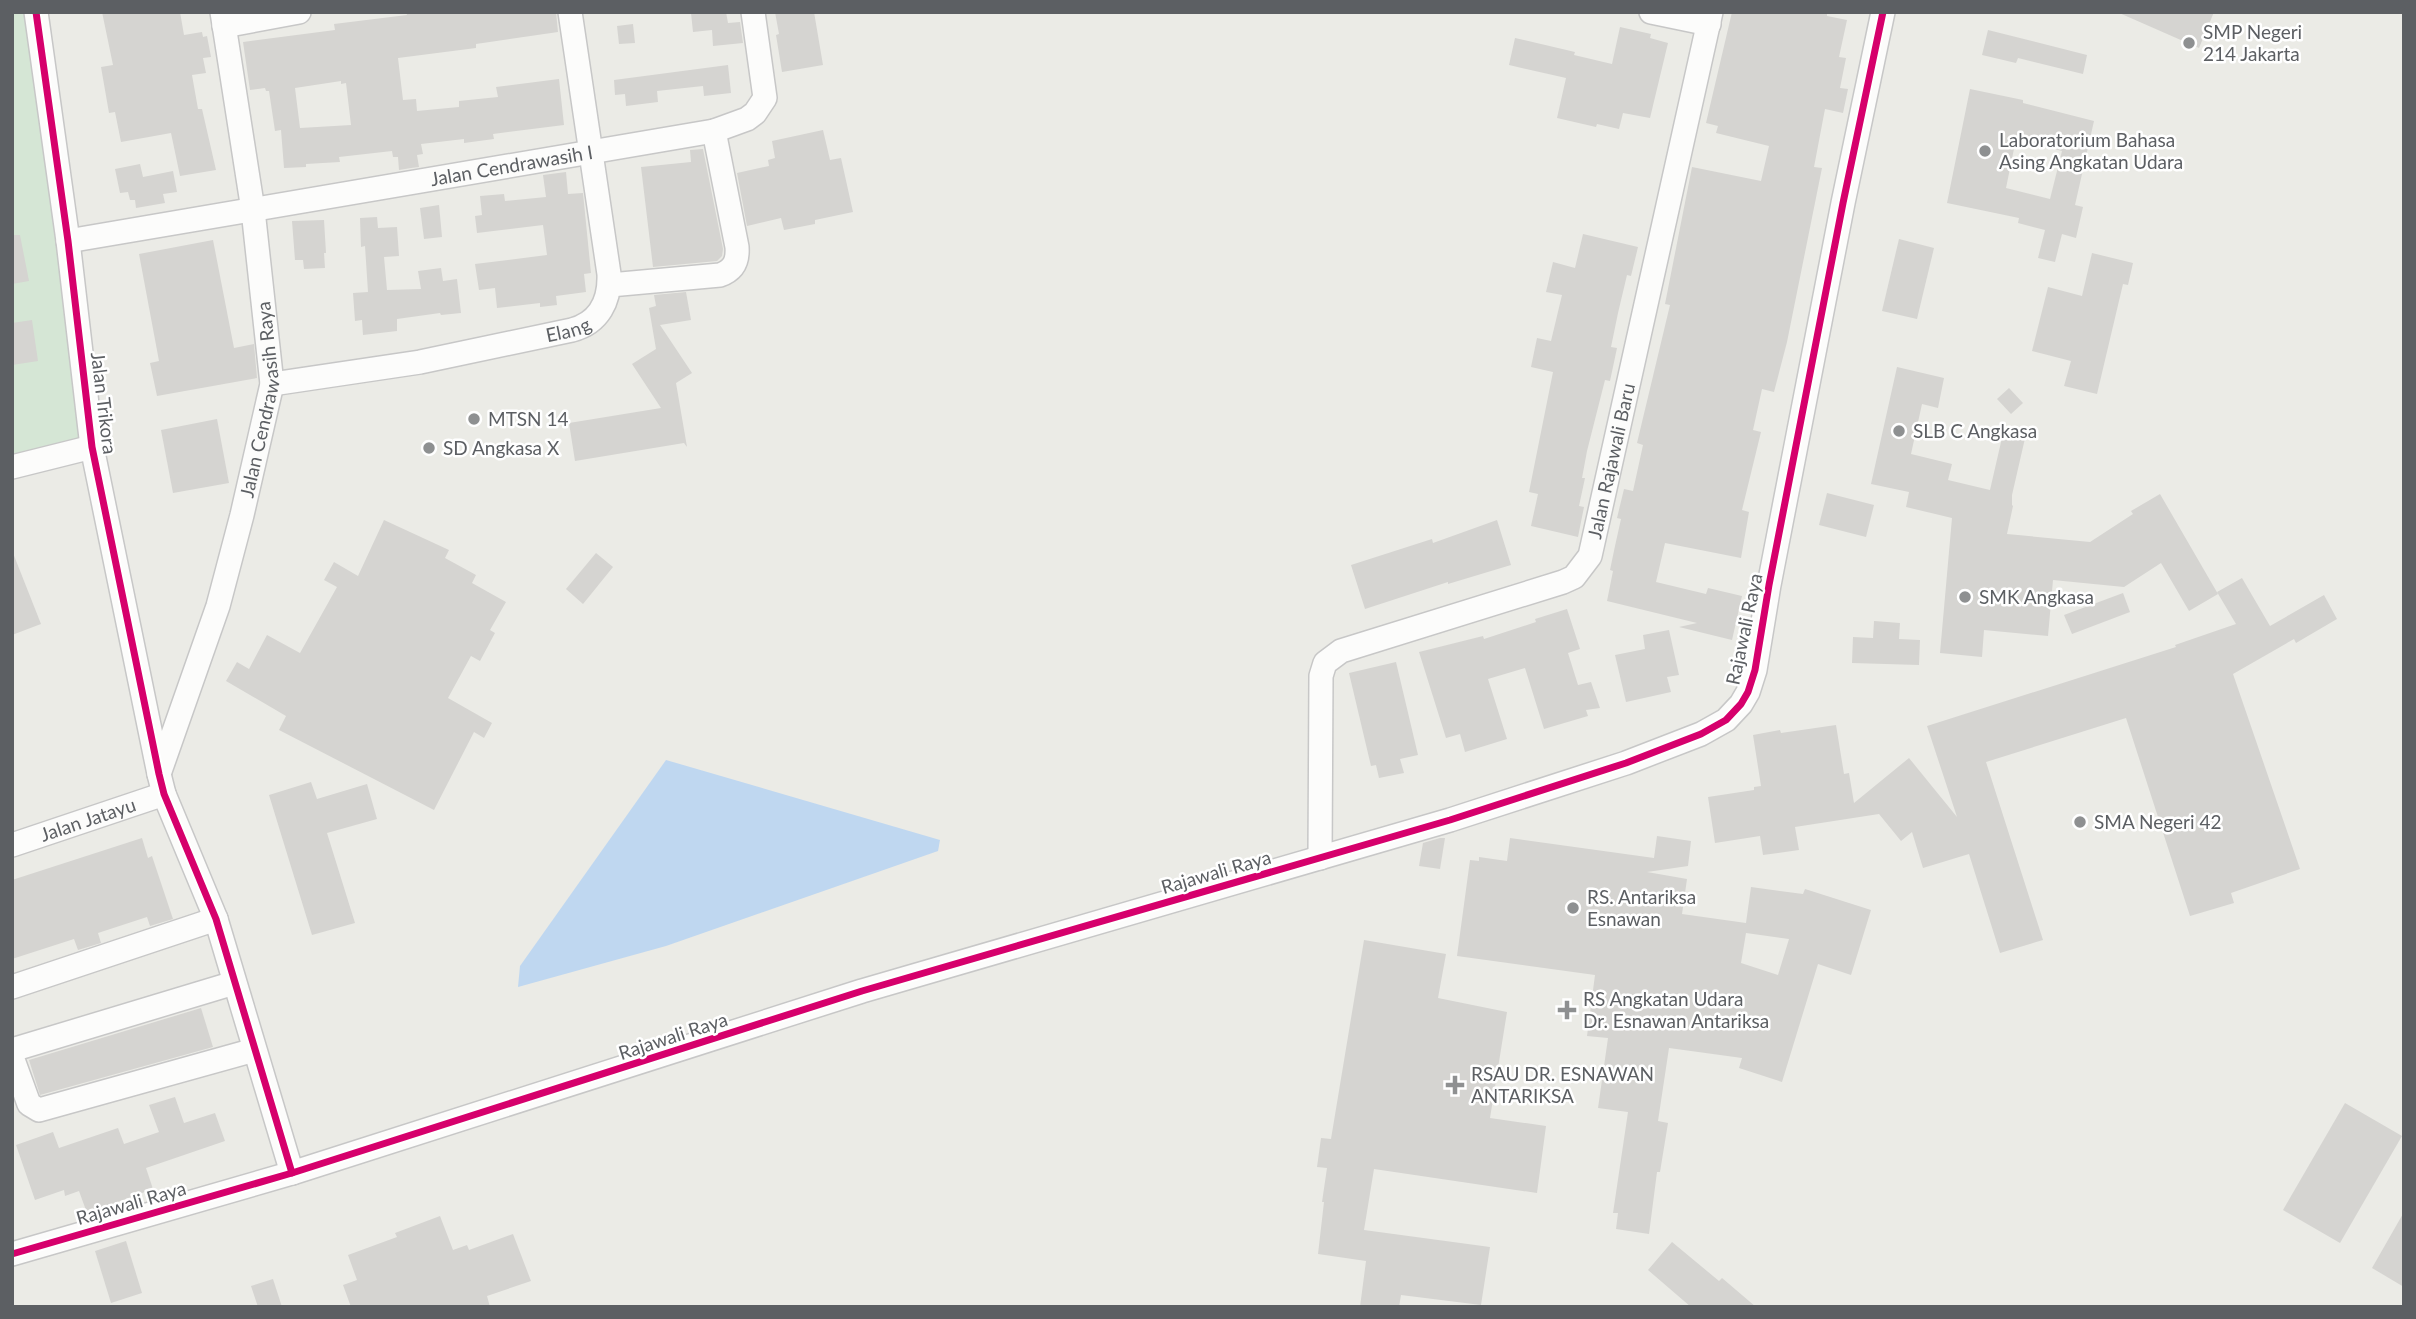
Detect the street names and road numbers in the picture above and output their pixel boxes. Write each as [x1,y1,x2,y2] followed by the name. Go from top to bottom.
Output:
[429,140,594,190] street label: Jalan Cendrawasih I
[234,300,284,500] street label: Jalan Cendrawasih Raya
[543,312,595,346] street label: Elang
[87,351,122,455] street label: Jalan Trikora
[1582,381,1639,541] street label: Jalan Rajawali Baru
[1720,571,1767,687] street label: Rajawali Raya
[37,792,138,846] street label: Jalan Jatayu
[1158,845,1274,898] street label: Rajawali Raya
[615,1007,730,1064] street label: Rajawali Raya
[73,1176,189,1229] street label: Rajawali Raya

